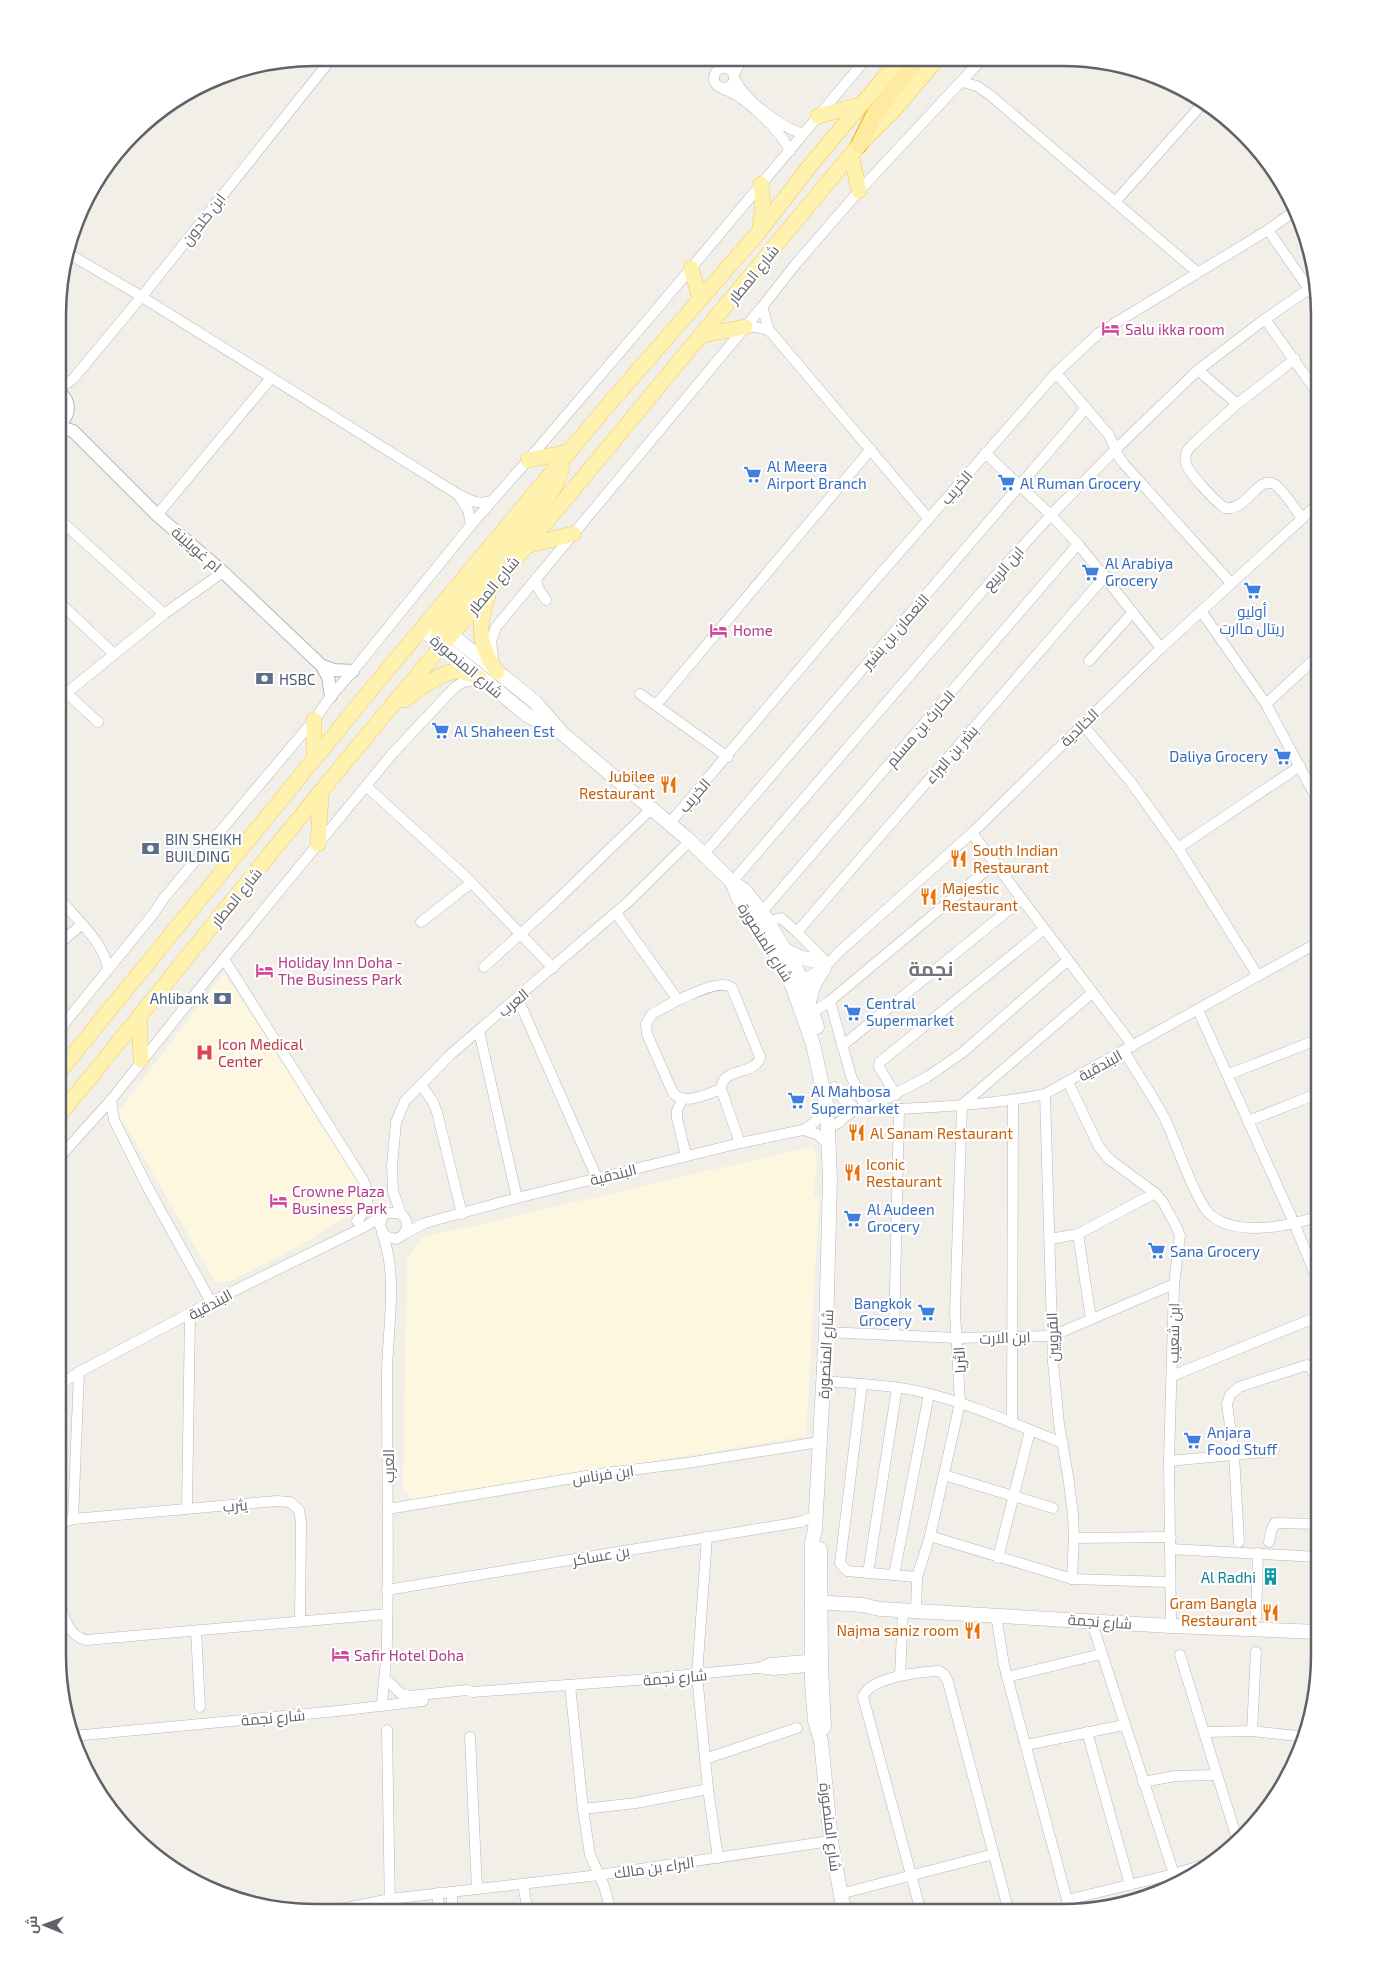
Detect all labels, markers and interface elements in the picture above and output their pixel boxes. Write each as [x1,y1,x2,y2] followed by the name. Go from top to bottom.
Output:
[177,189,230,250] street label: ابن خلدون
[723,241,784,310] street label: شارع المطار
[1101,319,1121,339] hotel icon: Salu ikka room
[1125,320,1225,338] place label: Salu ikka room
[767,457,867,492] place label: Al Meera Airport Branch
[743,465,763,485] supermarket icon: Al Meera Airport Branch
[936,466,976,508] street label: الخريب
[996,473,1016,493] supermarket icon: Al Ruman Grocery
[1020,474,1141,492] place label: Al Ruman Grocery
[167,522,226,577] street label: ام غويلينة
[979,542,1029,596] street label: ابن الربيع
[463,552,525,620] street label: شارع المطار
[1105,554,1173,589] place label: Al Arabiya Grocery
[1081,562,1101,582] supermarket icon: Al Arabiya Grocery
[1242,580,1262,600] supermarket icon: أوليو ريتال ماارت
[857,590,934,674] street label: النعمان بن بشير
[1219,602,1285,638] place label: أوليو ريتال ماارت
[709,620,729,640] hotel icon: Home
[733,621,773,639] place label: Home
[425,630,507,704] street label: شارع المنصورة
[255,669,275,689] bank icon: HSBC
[279,670,316,688] place label: HSBC
[882,686,960,771] street label: الحارث بن مسلم
[1056,704,1102,750] street label: الخالدية
[430,721,450,741] supermarket icon: Al Shaheen Est
[921,721,983,788] street label: بشر بن البراء
[454,722,555,740] place label: Al Shaheen Est
[1272,746,1292,766] supermarket icon: Daliya Grocery
[1169,747,1268,765] place label: Daliya Grocery
[579,767,655,802] place label: Jubilee Restaurant
[674,774,714,816] street label: الخريب
[659,775,679,795] restaurant icon: Jubilee Restaurant
[165,830,242,865] place label: BIN SHEIKH BUILDING
[141,838,161,858] bank icon: BIN SHEIKH BUILDING
[973,841,1058,876] place label: South Indian Restaurant
[949,849,969,869] restaurant icon: South Indian Restaurant
[206,864,267,933] street label: شارع المطار
[942,879,1018,914] place label: Majestic Restaurant
[918,887,938,907] restaurant icon: Majestic Restaurant
[732,899,797,986] street label: شارع المنصورة
[278,953,403,988] place label: Holiday Inn Doha - The Business Park
[908,956,954,981] district label: نجمة
[254,961,274,981] hotel icon: Holiday Inn Doha - The Business Park
[494,984,533,1020] street label: العرب
[213,988,233,1008] bank icon: Ahlibank
[150,989,209,1007] place label: Ahlibank
[866,994,955,1029] place label: Central Supermarket
[842,1002,862,1022] supermarket icon: Central Supermarket
[218,1035,304,1070] place label: Icon Medical Center
[194,1043,214,1063] hospital icon: Icon Medical Center
[1075,1046,1125,1084] street label: البندقية
[811,1082,900,1117] place label: Al Mahbosa Supermarket
[787,1090,807,1110] supermarket icon: Al Mahbosa Supermarket
[846,1123,866,1143] restaurant icon: Al Sanam Restaurant
[870,1124,1013,1142] place label: Al Sanam Restaurant
[866,1155,942,1190] place label: Iconic Restaurant
[588,1160,638,1188] street label: البندقية
[842,1163,862,1183] restaurant icon: Iconic Restaurant
[292,1182,388,1217] place label: Crowne Plaza Business Park
[268,1190,288,1210] hotel icon: Crowne Plaza Business Park
[867,1200,935,1235] place label: Al Audeen Grocery
[843,1208,863,1228] supermarket icon: Al Audeen Grocery
[1146,1241,1166,1261] supermarket icon: Sana Grocery
[1170,1242,1260,1260] place label: Sana Grocery
[185,1285,235,1323] street label: البندقية
[854,1294,912,1329] place label: Bangkok Grocery
[916,1302,936,1322] supermarket icon: Bangkok Grocery
[1163,1303,1185,1363] street label: ابن شعيب
[814,1309,839,1399] street label: شارع المنصورة
[1042,1312,1064,1362] street label: القرويين
[979,1327,1031,1349] street label: ابن الارت
[949,1346,970,1374] street label: الثريا
[1207,1423,1277,1458] place label: Anjara Food Stuff
[1183,1431,1203,1451] supermarket icon: Anjara Food Stuff
[379,1449,398,1483] street label: العرب
[571,1461,635,1489] street label: ابن فرناس
[222,1495,248,1516] street label: يثرب
[570,1541,631,1571] street label: بن عساكر
[1260,1567,1280,1587] building icon: Al Radhi
[1201,1568,1256,1586] place label: Al Radhi
[1170,1594,1257,1629] place label: Gram Bangla Restaurant
[1261,1602,1281,1622] restaurant icon: Gram Bangla Restaurant
[1067,1610,1133,1635] street label: شارع نجمة
[963,1620,983,1640] restaurant icon: Najma saniz room
[836,1621,959,1640] place label: Najma saniz room
[330,1645,350,1665] hotel icon: Safir Hotel Doha
[354,1646,464,1664] place label: Safir Hotel Doha
[642,1665,708,1692] street label: شارع نجمة
[240,1705,306,1732] street label: شارع نجمة
[814,1782,845,1873] street label: شارع المنصورة
[613,1852,696,1884] street label: البراء بن مالك
[20,1900,70,1950] north arrow
[23,1916,41,1934] text: ش

